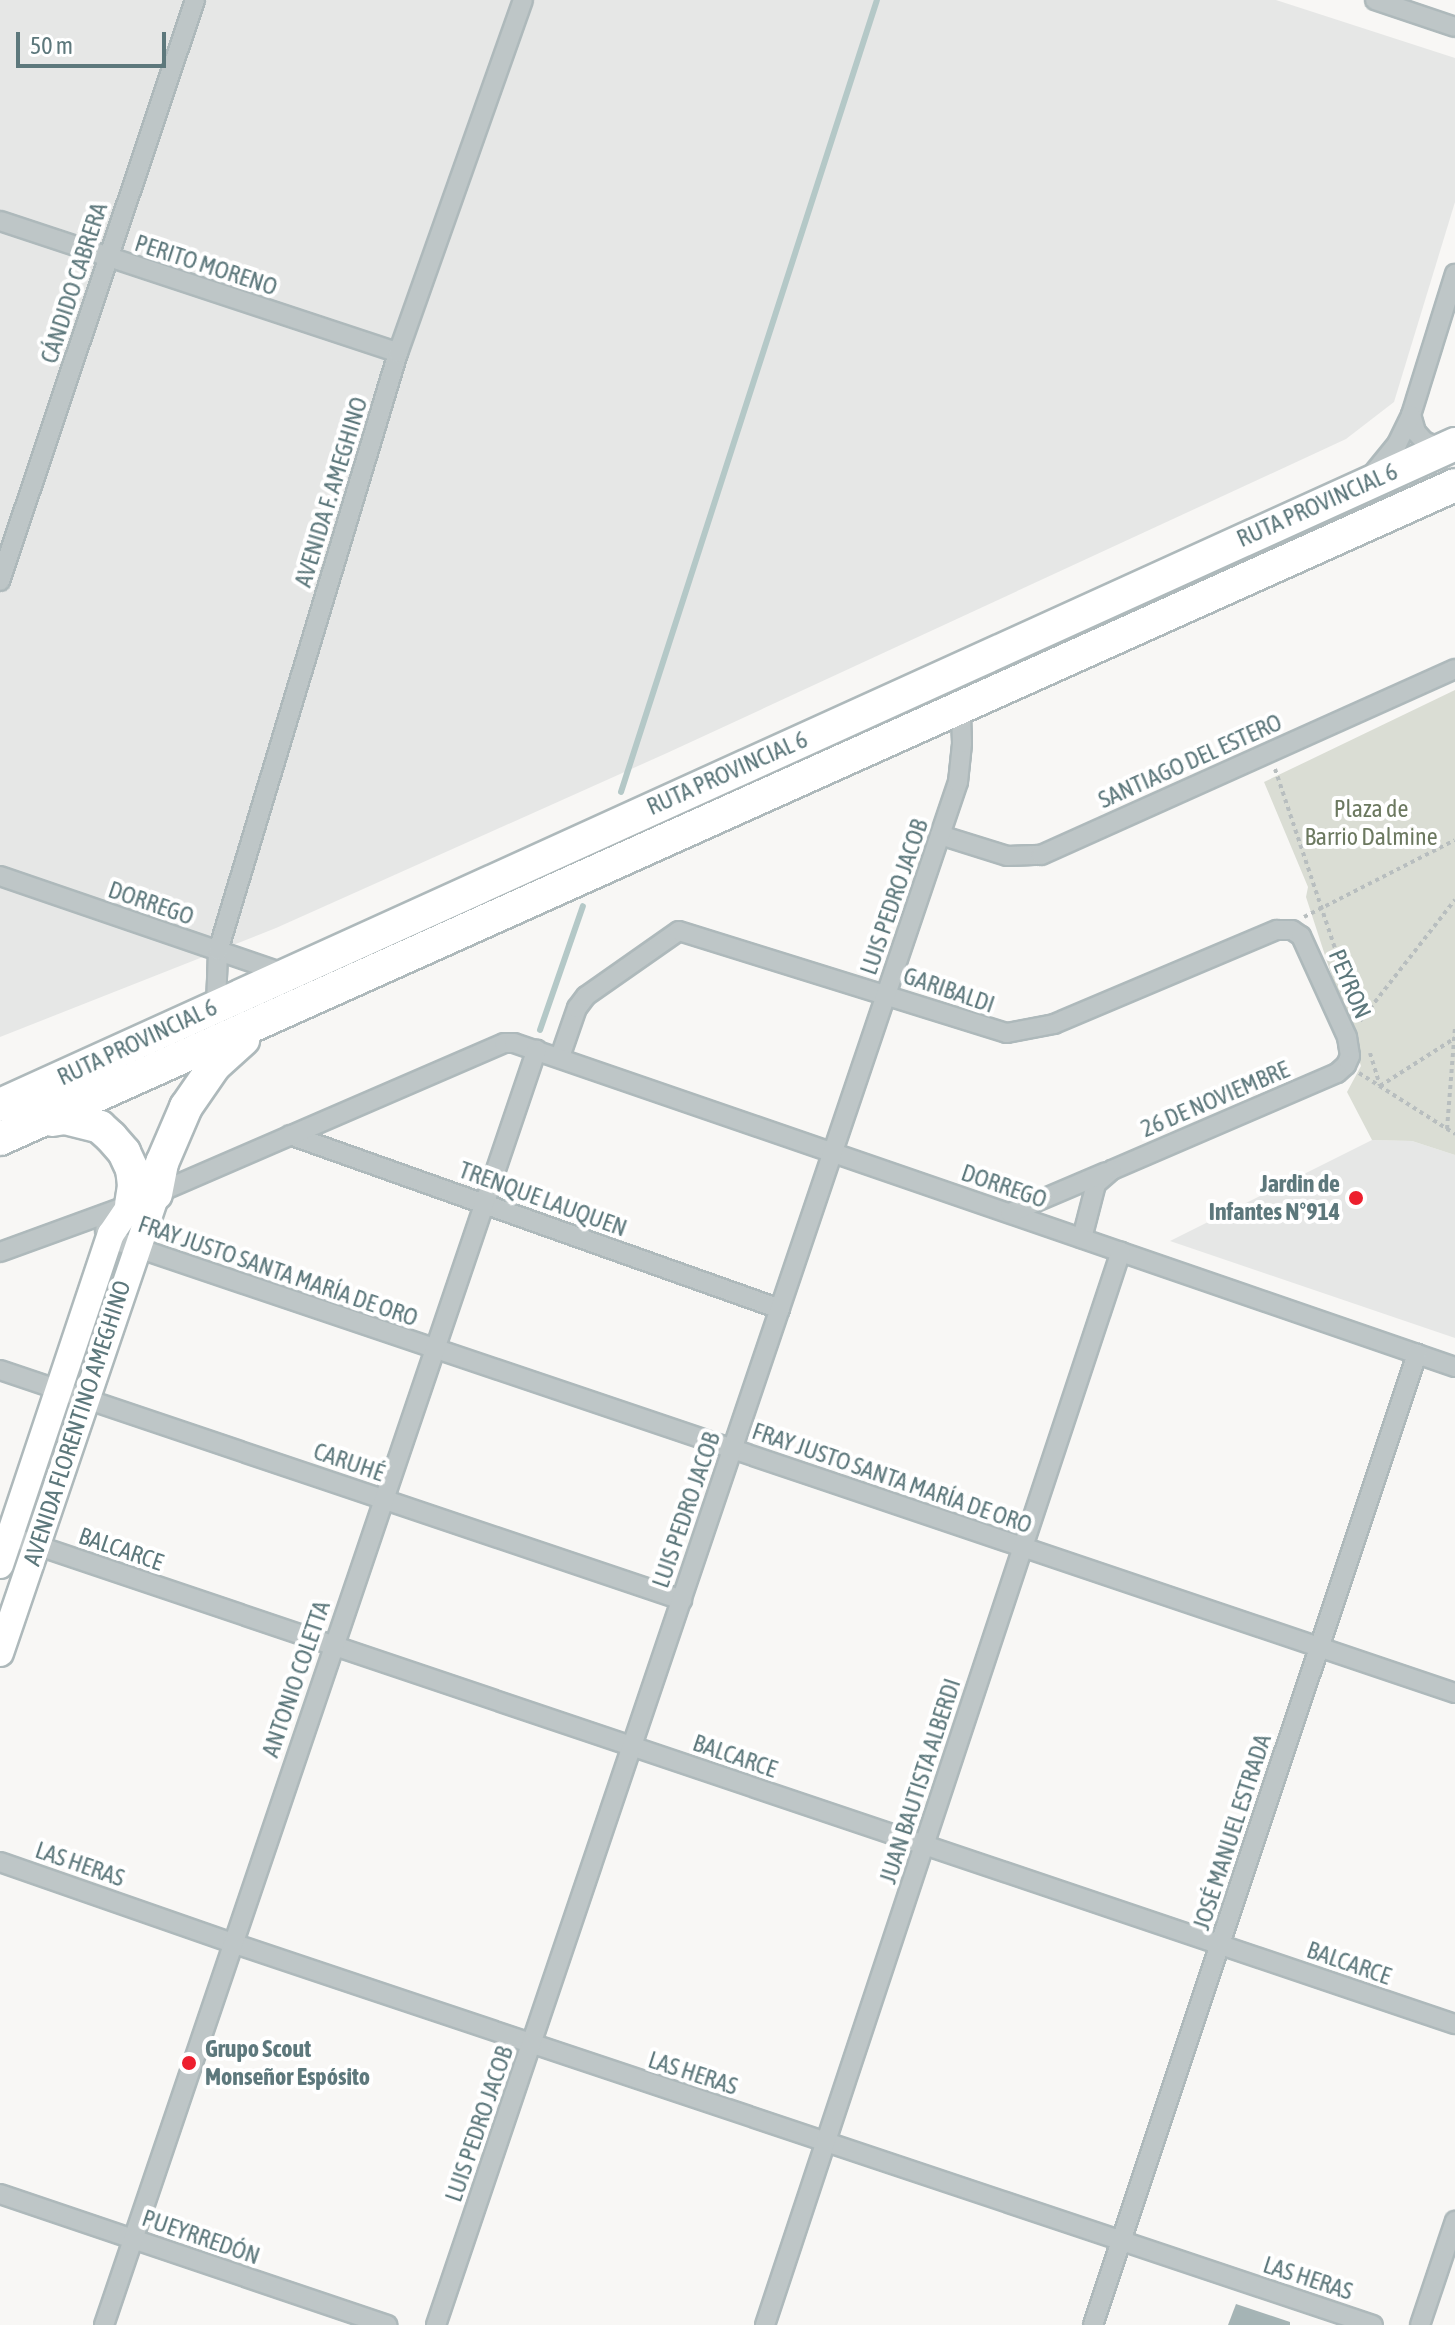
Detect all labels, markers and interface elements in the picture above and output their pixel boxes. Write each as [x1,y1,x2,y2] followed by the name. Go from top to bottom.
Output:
[20,16,170,66] scale bar
[30,32,73,59] text: 50 m
[35,199,113,367] street label: CÁNDIDO CABRERA
[131,228,281,302] street label: PERITO MORENO
[288,394,374,590] street label: AVENIDA F. AMEGHINO
[1232,457,1402,553] street label: RUTA PROVINCIAL 6
[1094,708,1286,814] street label: SANTIAGO DEL ESTERO
[642,725,812,821] street label: RUTA PROVINCIAL 6
[1304,795,1438,851] park label: Plaza de Barrio Dalmine
[854,815,934,979] street label: LUIS PEDRO JACOB
[105,875,197,931] street label: DORREGO
[1323,945,1377,1023] street label: PEYRON
[900,961,998,1019] street label: GARIBALDI
[53,992,221,1092] street label: RUTA PROVINCIAL 6
[1136,1055,1294,1143] street label: 26 DE NOVIEMBRE
[455,1155,631,1243] street label: TRENQUE LAUQUEN
[958,1158,1050,1214] street label: DORREGO
[1209,1170,1340,1226] place label: Jardin de Infantes N°914
[1347,1189,1365,1207] marker: Jardin de Infantes N°914
[134,1210,422,1332] street label: FRAY JUSTO SANTA MARÍA DE ORO
[17,1277,137,1569] street label: AVENIDA FLORENTINO AMEGHINO
[748,1417,1036,1539] street label: FRAY JUSTO SANTA MARÍA DE ORO
[646,1428,726,1592] street label: LUIS PEDRO JACOB
[310,1437,388,1487] street label: CARUHÉ
[75,1521,167,1577] street label: BALCARCE
[256,1597,336,1761] street label: ANTONIO COLETTA
[873,1675,967,1887] street label: JUAN BAUTISTA ALBERDI
[689,1728,781,1784] street label: BALCARCE
[1187,1731,1277,1933] street label: JOSÉ MANUEL ESTRADA
[32,1835,128,1893] street label: LAS HERAS
[1303,1935,1395,1991] street label: BALCARCE
[205,2035,370,2091] place label: Grupo Scout Monseñor Espósito
[439,2042,519,2206] street label: LUIS PEDRO JACOB
[645,2045,741,2101] street label: LAS HERAS
[180,2054,198,2072] marker: Grupo Scout Monseñor Espósito
[138,2203,264,2271] street label: PUEYRREDÓN
[1260,2250,1356,2306] street label: LAS HERAS

